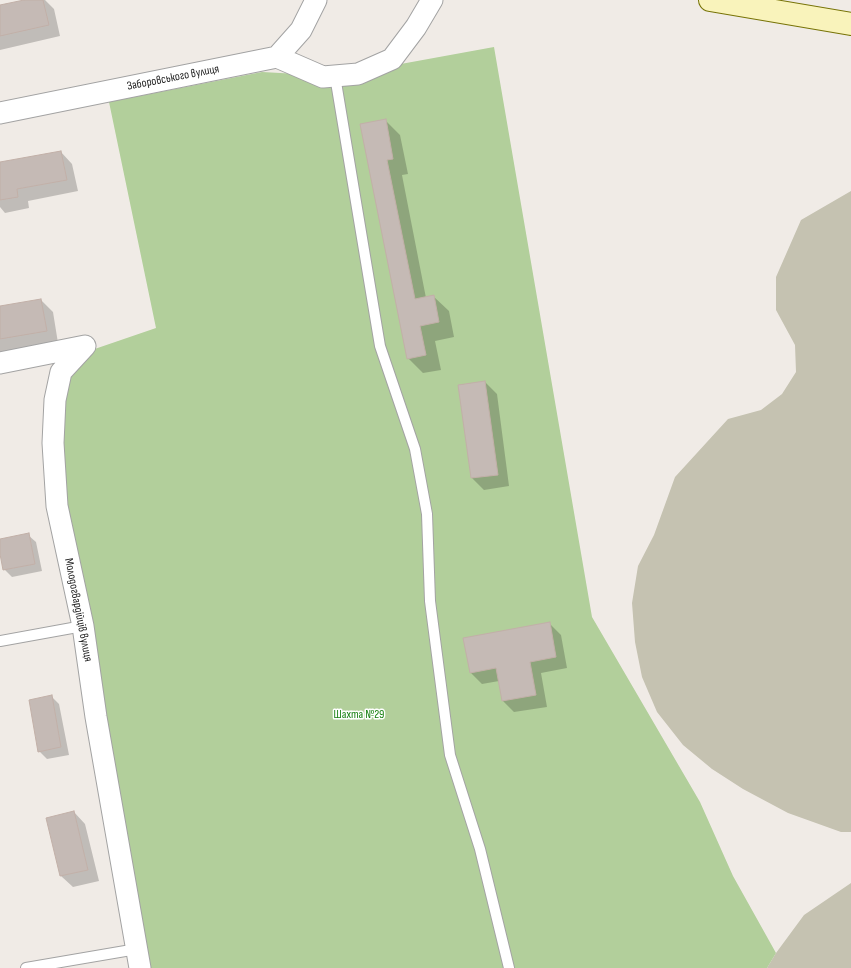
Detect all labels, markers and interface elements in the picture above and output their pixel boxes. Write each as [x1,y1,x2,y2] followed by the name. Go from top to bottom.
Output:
[126,62,220,94] street label: Заборовського вулиця
[61,557,95,663] street label: Молодогвардійців вулиця
[334,708,384,722] park label: Шахта №29

